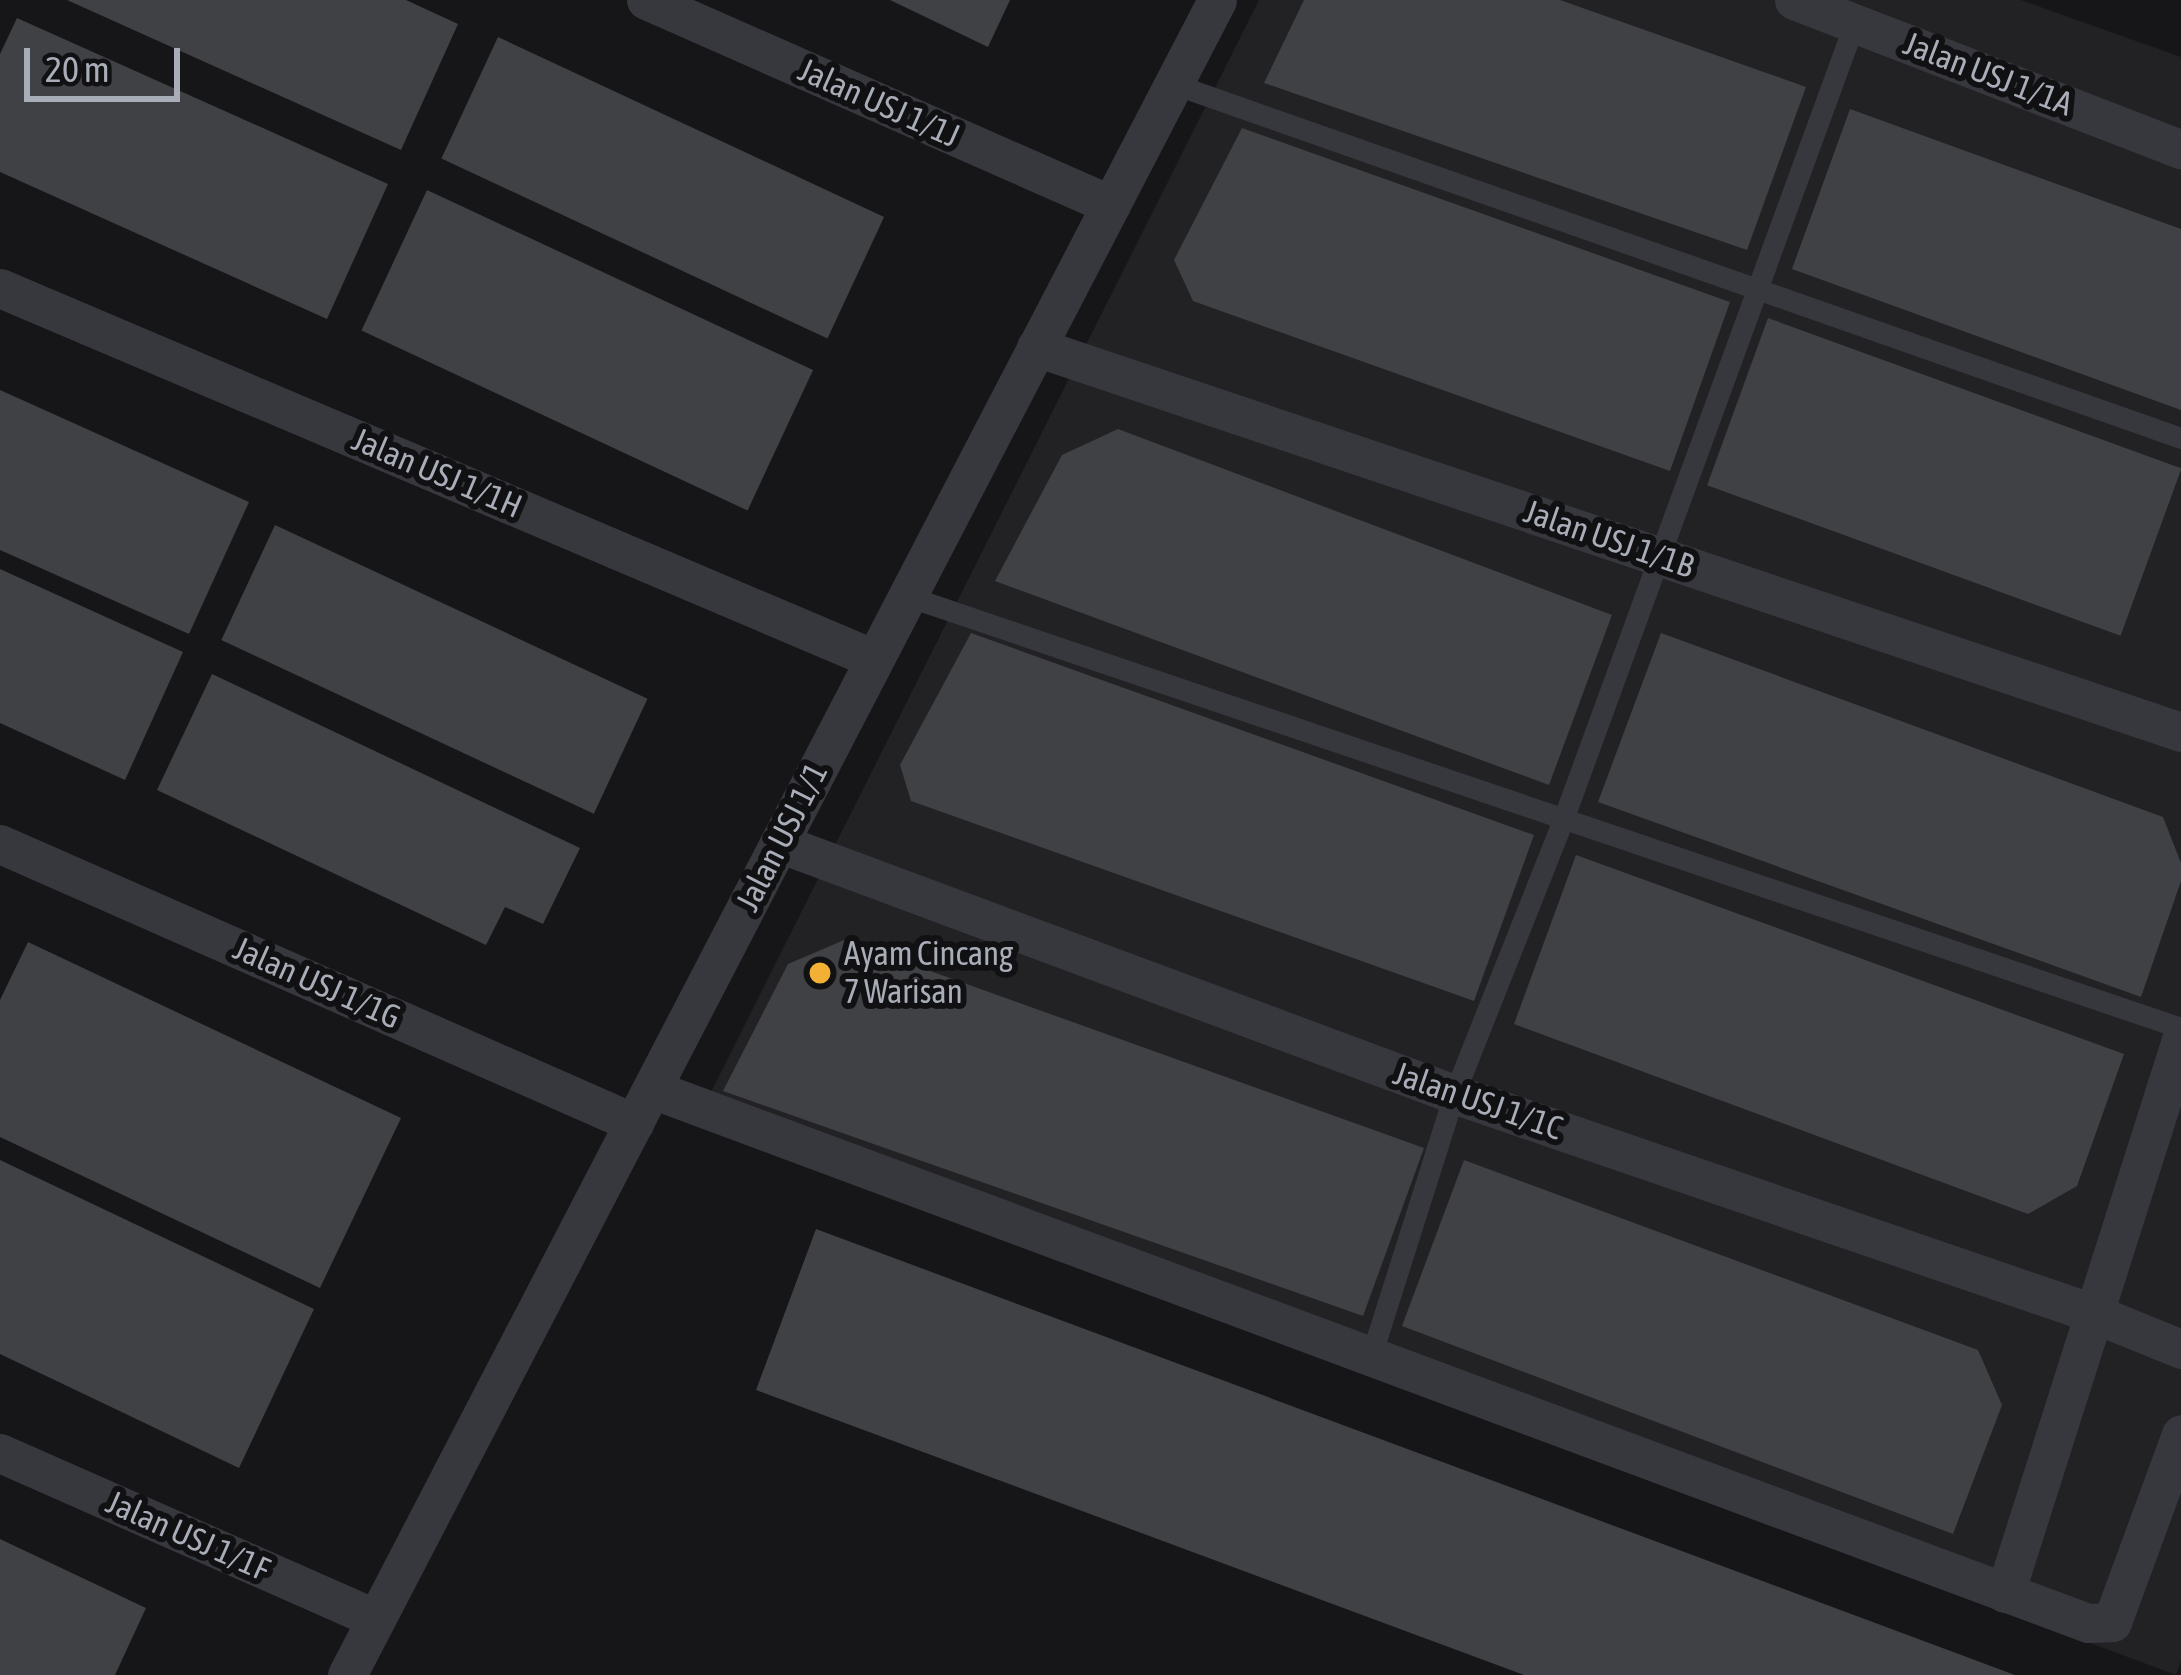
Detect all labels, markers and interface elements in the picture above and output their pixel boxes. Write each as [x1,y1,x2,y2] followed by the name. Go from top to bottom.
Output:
[30,24,186,98] scale bar
[1898,24,2078,124] street label: Jalan USJ 1/1A
[45,48,110,90] text: 20 m
[793,50,965,156] street label: Jalan USJ 1/1J
[346,420,528,526] street label: Jalan USJ 1/1H
[1519,492,1699,586] street label: Jalan USJ 1/1B
[728,756,836,918] street label: Jalan USJ 1/1
[227,929,407,1037] street label: Jalan USJ 1/1G
[844,934,1013,1012] place label: Ayam Cincang 7 Warisan
[807,960,833,986] marker: Ayam Cincang 7 Warisan
[1388,1054,1568,1148] street label: Jalan USJ 1/1C
[100,1482,276,1590] street label: Jalan USJ 1/1F

